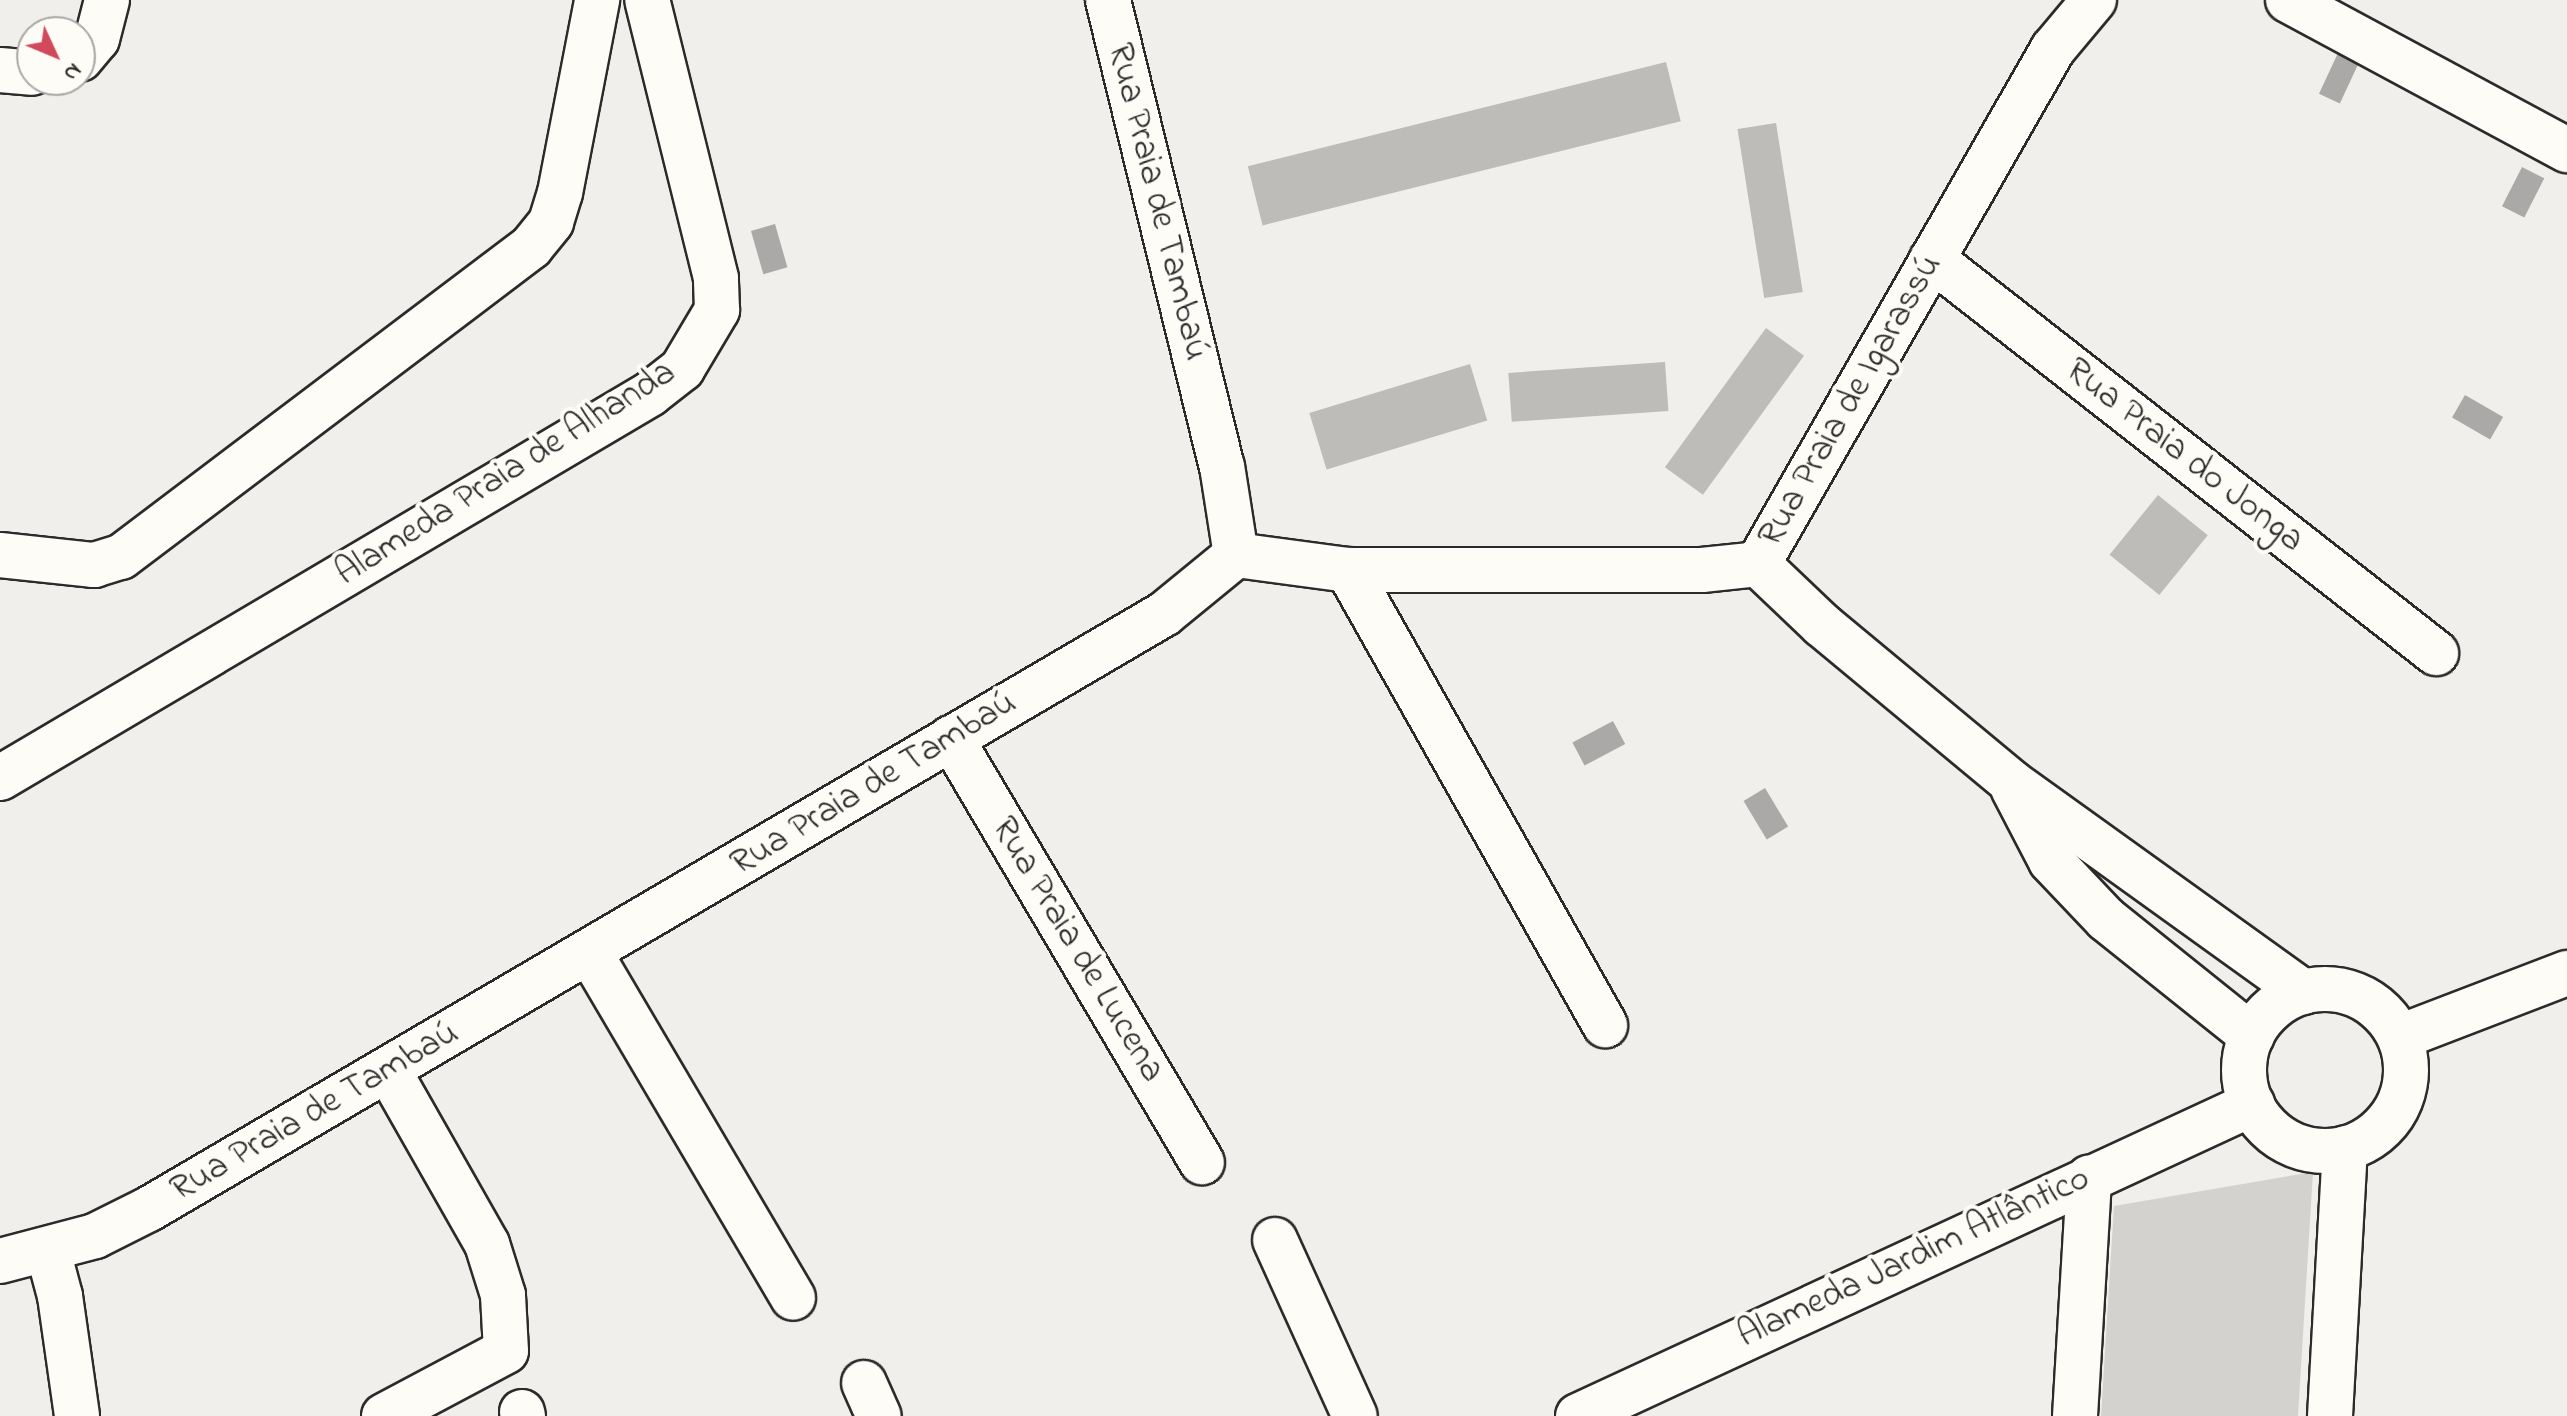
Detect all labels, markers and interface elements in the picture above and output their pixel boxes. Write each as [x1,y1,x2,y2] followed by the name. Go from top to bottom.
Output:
[16,16,96,96] north arrow
[1097,39,1217,365] street label: Rua Praia de Tambaú
[55,55,89,88] text: N
[1750,247,1952,555] street label: Rua Praia de Igarassú
[2056,350,2312,562] street label: Rua Praia do Jonga
[328,352,684,596] street label: Alameda Praia de Alhanda
[723,682,1025,886] street label: Rua Praia de Tambaú
[981,810,1173,1090] street label: Rua Praia de Lucena
[163,1012,467,1212] street label: Rua Praia de Tambaú
[1731,1157,2097,1359] street label: Alameda Jardim Atlântico

